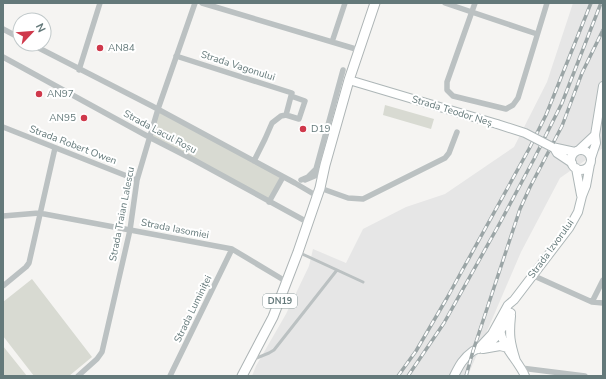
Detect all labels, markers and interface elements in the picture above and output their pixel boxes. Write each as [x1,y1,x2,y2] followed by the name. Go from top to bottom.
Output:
[12,12,52,52] north arrow
[32,21,49,35] text: N
[108,41,135,55] place label: AN84
[95,43,105,53] marker: AN84
[199,47,277,85] street label: Strada Vagonului
[47,87,74,101] place label: AN97
[34,89,44,99] marker: AN97
[410,92,494,130] street label: Strada Teodor Neș
[121,107,199,157] street label: Strada Lacul Roșu
[49,111,76,125] place label: AN95
[79,113,89,123] marker: AN95
[27,122,119,168] street label: Strada Robert Owen
[311,122,330,136] place label: D19
[298,124,308,134] marker: D19
[106,165,138,263] street label: Strada Traian Lalescu
[140,216,210,242] street label: Strada Iasomiei
[525,217,577,281] street label: Strada Izvorului
[171,273,215,345] street label: Strada Luminiței
[263,294,297,308] road number: DN19

